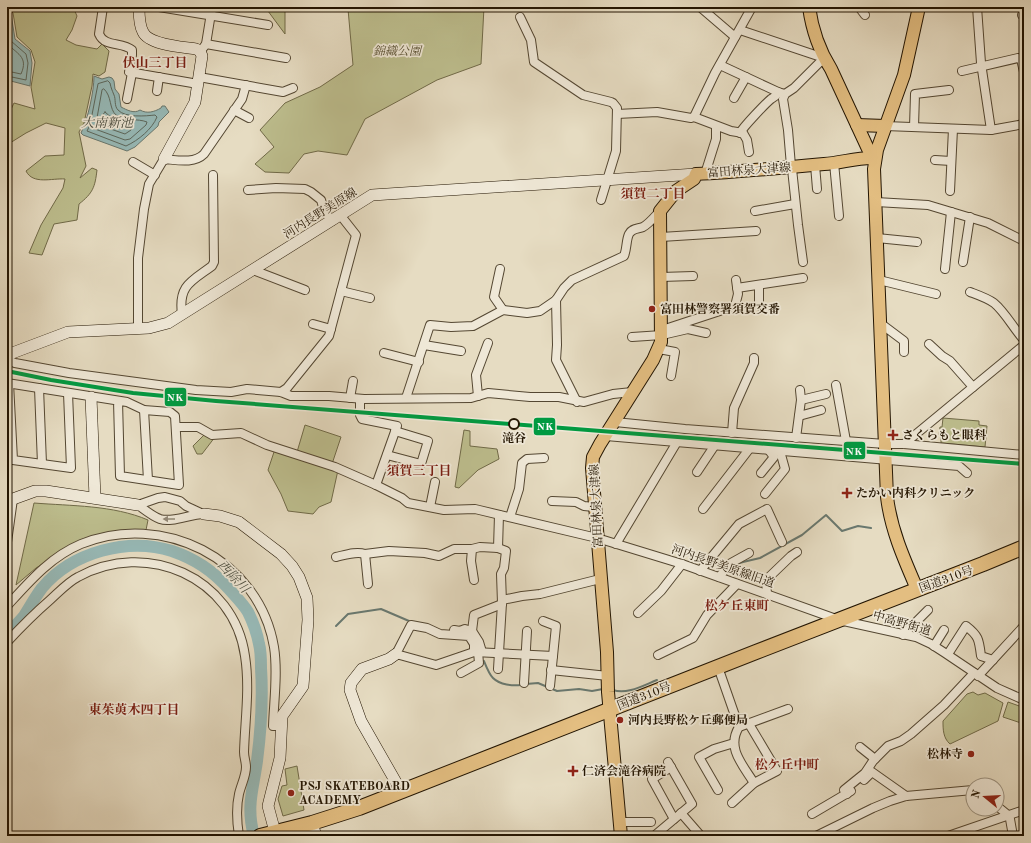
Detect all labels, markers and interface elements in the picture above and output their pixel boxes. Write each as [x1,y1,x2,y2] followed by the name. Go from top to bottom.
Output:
[373,44,423,58] park label: 錦織公園
[122,55,188,70] district label: 伏山三丁目
[81,116,135,130] water label: 大南新池
[707,160,791,180] street label: 富田林泉大津線
[281,185,359,241] street label: 河内長野美原線
[620,186,686,201] district label: 須賀二丁目
[660,302,780,316] place label: 富田林警察署須賀交番
[647,304,657,314] marker: 富田林警察署須賀交番
[164,387,187,407] line badge: NK
[167,393,184,404] text: NK
[533,417,556,436] line badge: NK
[508,418,520,430] marker: 滝谷
[537,422,554,433] text: NK
[902,428,987,442] place label: さくらもと眼科
[887,429,899,441] marker: さくらもと眼科
[502,431,526,445] place label: 滝谷
[843,441,866,460] line badge: NK
[846,447,863,458] text: NK
[386,463,452,478] district label: 須賀三丁目
[587,464,605,548] street label: 富田林泉大津線
[856,486,975,500] place label: たかい内科クリニック
[841,487,853,499] marker: たかい内科クリニック
[162,516,175,522] one-way arrow
[670,542,776,590] street label: 河内長野美原線旧道
[215,558,253,597] water label: 西除川
[917,563,975,595] street label: 国道310号
[704,598,770,613] district label: 松ケ丘東町
[871,608,933,638] street label: 中高野街道
[615,679,673,713] street label: 国道310号
[88,702,180,717] district label: 東茱萸木四丁目
[628,713,748,727] place label: 河内長野松ケ丘郵便局
[615,715,625,725] marker: 河内長野松ケ丘郵便局
[927,747,963,761] place label: 松林寺
[966,749,976,759] marker: 松林寺
[754,757,820,772] district label: 松ケ丘中町
[582,764,666,778] place label: 仁済会滝谷病院
[567,765,579,777] marker: 仁済会滝谷病院
[965,777,1005,817] north arrow
[299,781,410,807] place label: PSJ SKATEBOARD ACADEMY
[286,788,296,798] marker: PSJ SKATEBOARD ACADEMY
[970,788,984,800] text: N

